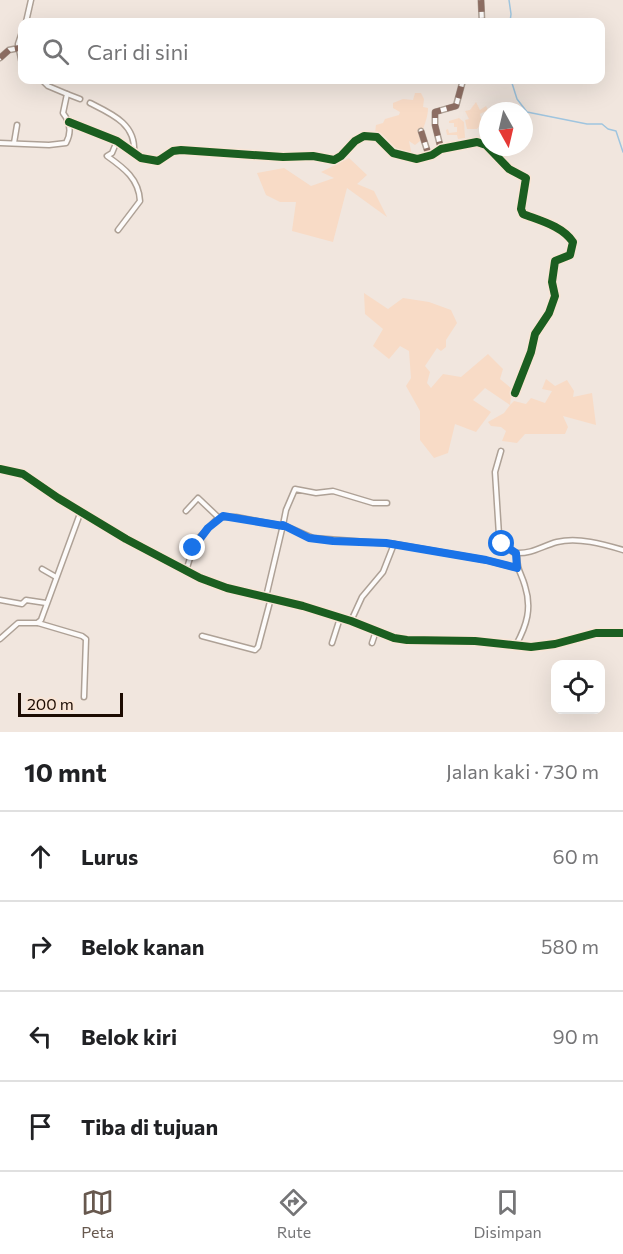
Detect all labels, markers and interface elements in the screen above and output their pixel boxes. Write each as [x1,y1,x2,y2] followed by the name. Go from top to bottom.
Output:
[18,18,605,84] search box
[39,35,72,68] icon: search
[87,38,189,65] text: Cari di sini
[479,102,533,156] north arrow
[488,530,514,556] route start
[179,534,205,560] route end
[551,660,605,714] map controls
[551,660,605,714] button: locate
[18,690,123,718] scale bar
[27,694,74,713] text: 200 m
[24,756,107,787] text: 10 mnt
[446,759,599,783] text: Jalan kaki · 730 m
[24,840,57,873] icon: ahead
[81,843,138,870] text: Lurus
[553,844,599,868] text: 60 m
[24,930,57,963] icon: right
[81,933,204,960] text: Belok kanan
[541,934,599,958] text: 580 m
[24,1020,57,1053] icon: left
[81,1023,177,1050] text: Belok kiri
[553,1024,599,1048] text: 90 m
[24,1110,57,1143] icon: arrive
[81,1113,218,1140] text: Tiba di tujuan
[81,1186,114,1241] tab: Peta
[277,1186,311,1241] tab: Rute
[474,1186,542,1241] tab: Disimpan

